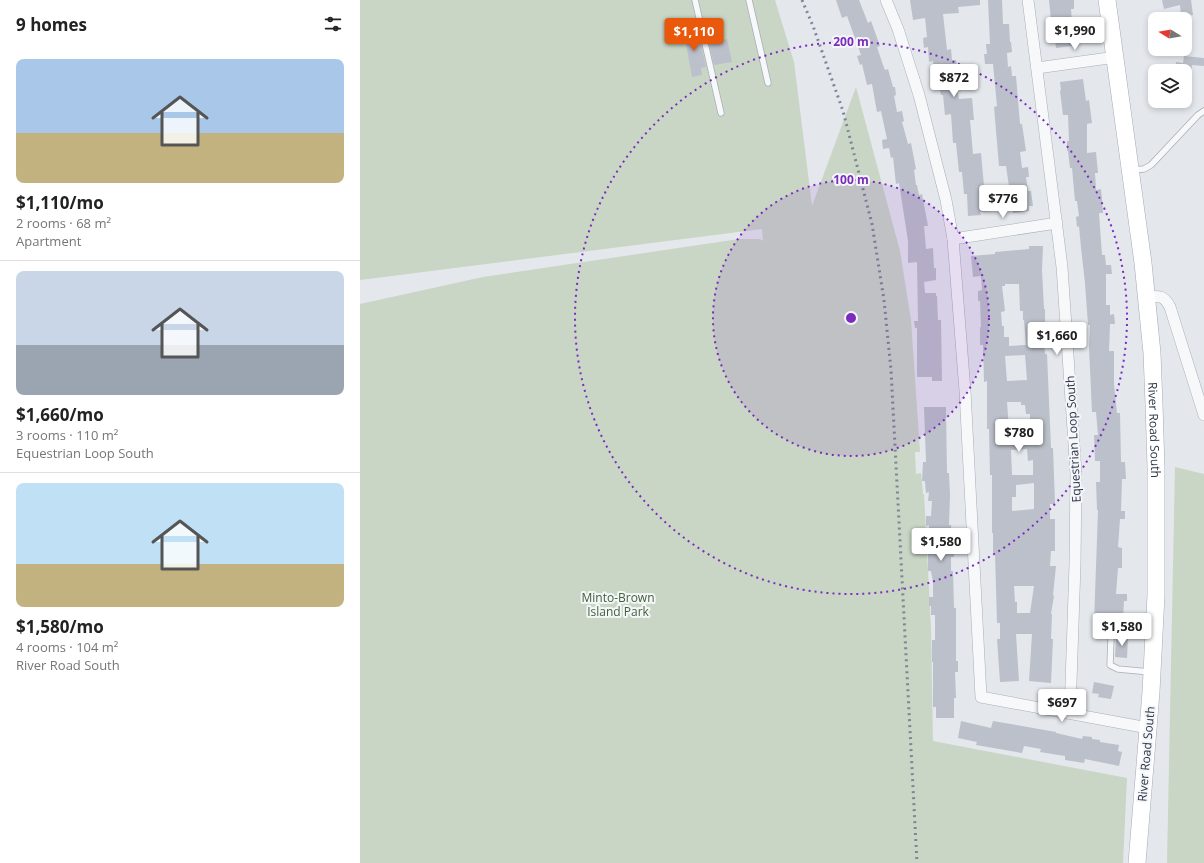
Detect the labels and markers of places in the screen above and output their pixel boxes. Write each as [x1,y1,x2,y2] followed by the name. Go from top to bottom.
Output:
[1042,17,1108,51] pin: $1,990
[661,18,727,52] pin: $1,110
[930,64,978,98] pin: $872
[979,185,1027,219] pin: $776
[844,311,858,325] centre of rings
[1024,322,1090,356] pin: $1,660
[995,419,1043,453] pin: $780
[908,528,974,562] pin: $1,580
[1089,613,1155,647] pin: $1,580
[1038,689,1086,723] pin: $697

